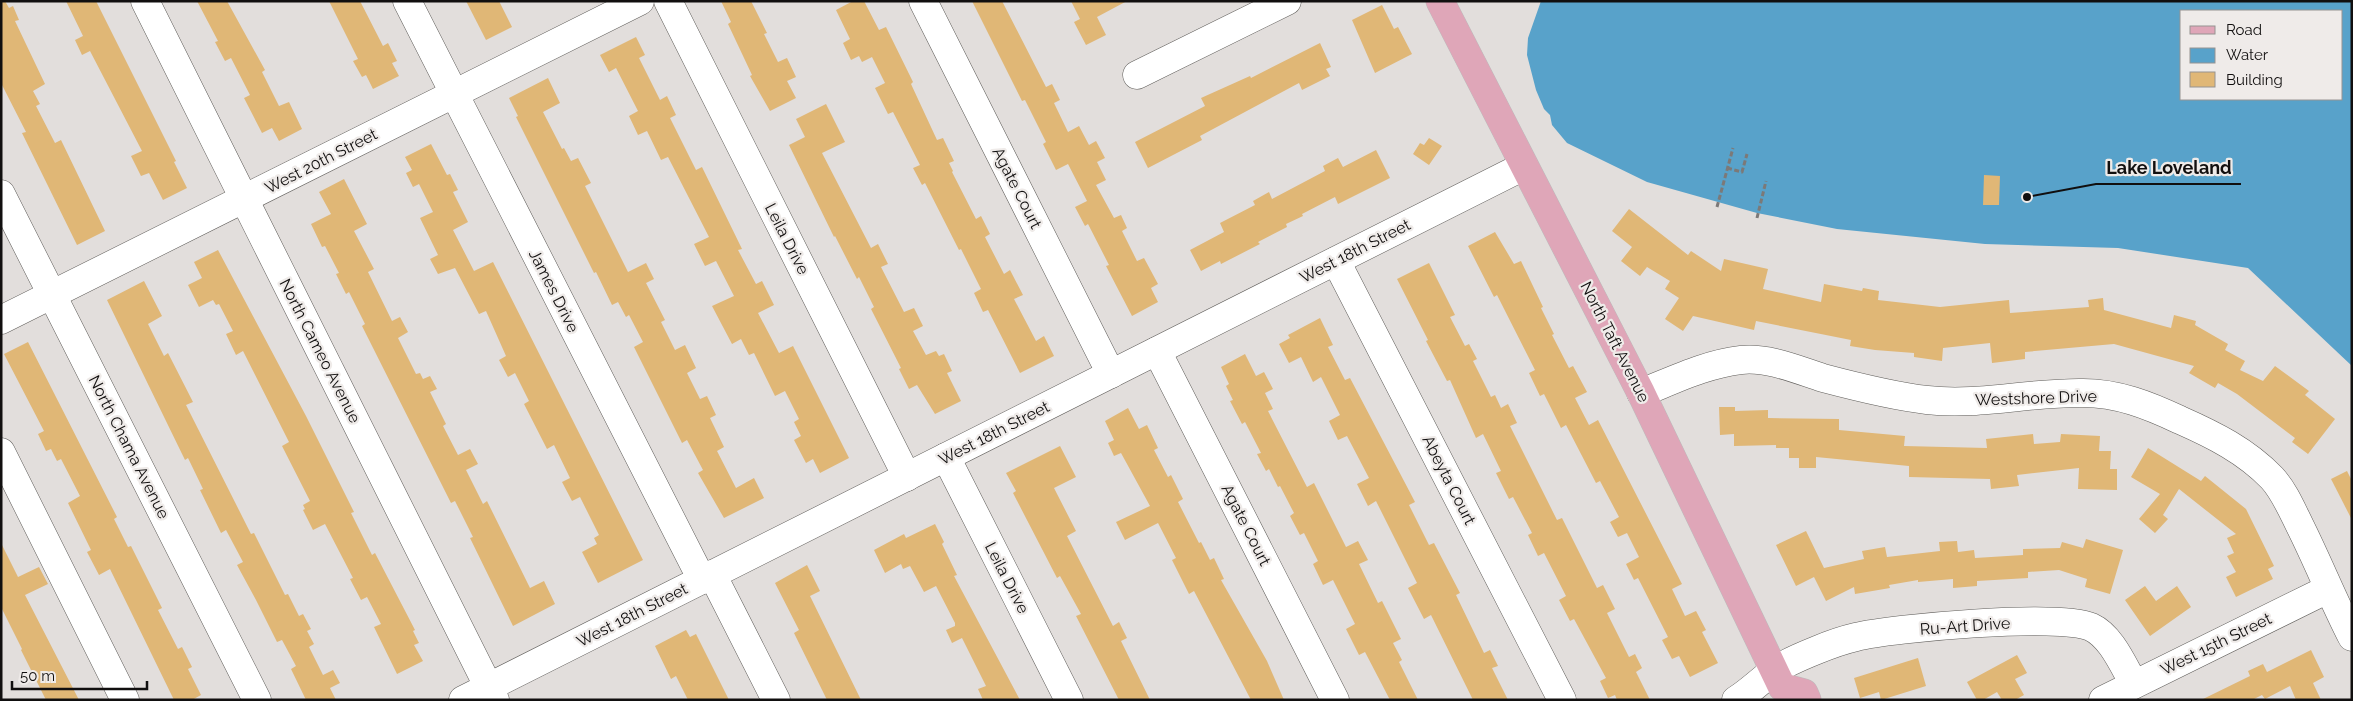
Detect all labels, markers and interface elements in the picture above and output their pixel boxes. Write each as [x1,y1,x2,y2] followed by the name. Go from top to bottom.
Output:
[2180,10,2343,100] legend
[2226,21,2262,39] text: Road
[2226,46,2269,64] text: Water
[2226,71,2283,89] text: Building
[262,124,381,197] street label: West 20th Street
[988,144,1046,232] street label: Agate Court
[2096,151,2241,184] callout: Lake Loveland
[2106,157,2232,178] text: Lake Loveland
[761,200,813,278] street label: Leila Drive
[1296,215,1414,287] street label: West 18th Street
[525,246,583,336] street label: James Drive
[275,276,365,426] street label: North Cameo Avenue
[1576,279,1654,405] street label: North Taft Avenue
[85,372,173,522] street label: North Chama Avenue
[1975,386,2097,410] street label: Westshore Drive
[935,397,1053,469] street label: West 18th Street
[1418,432,1480,528] street label: Abeyta Court
[1217,481,1275,569] street label: Agate Court
[981,539,1033,617] street label: Leila Drive
[573,579,691,651] street label: West 18th Street
[2157,609,2275,679] street label: West 15th Street
[1919,613,2011,639] street label: Ru-Art Drive
[12,658,148,690] scale bar
[20,667,55,685] text: 50 m

